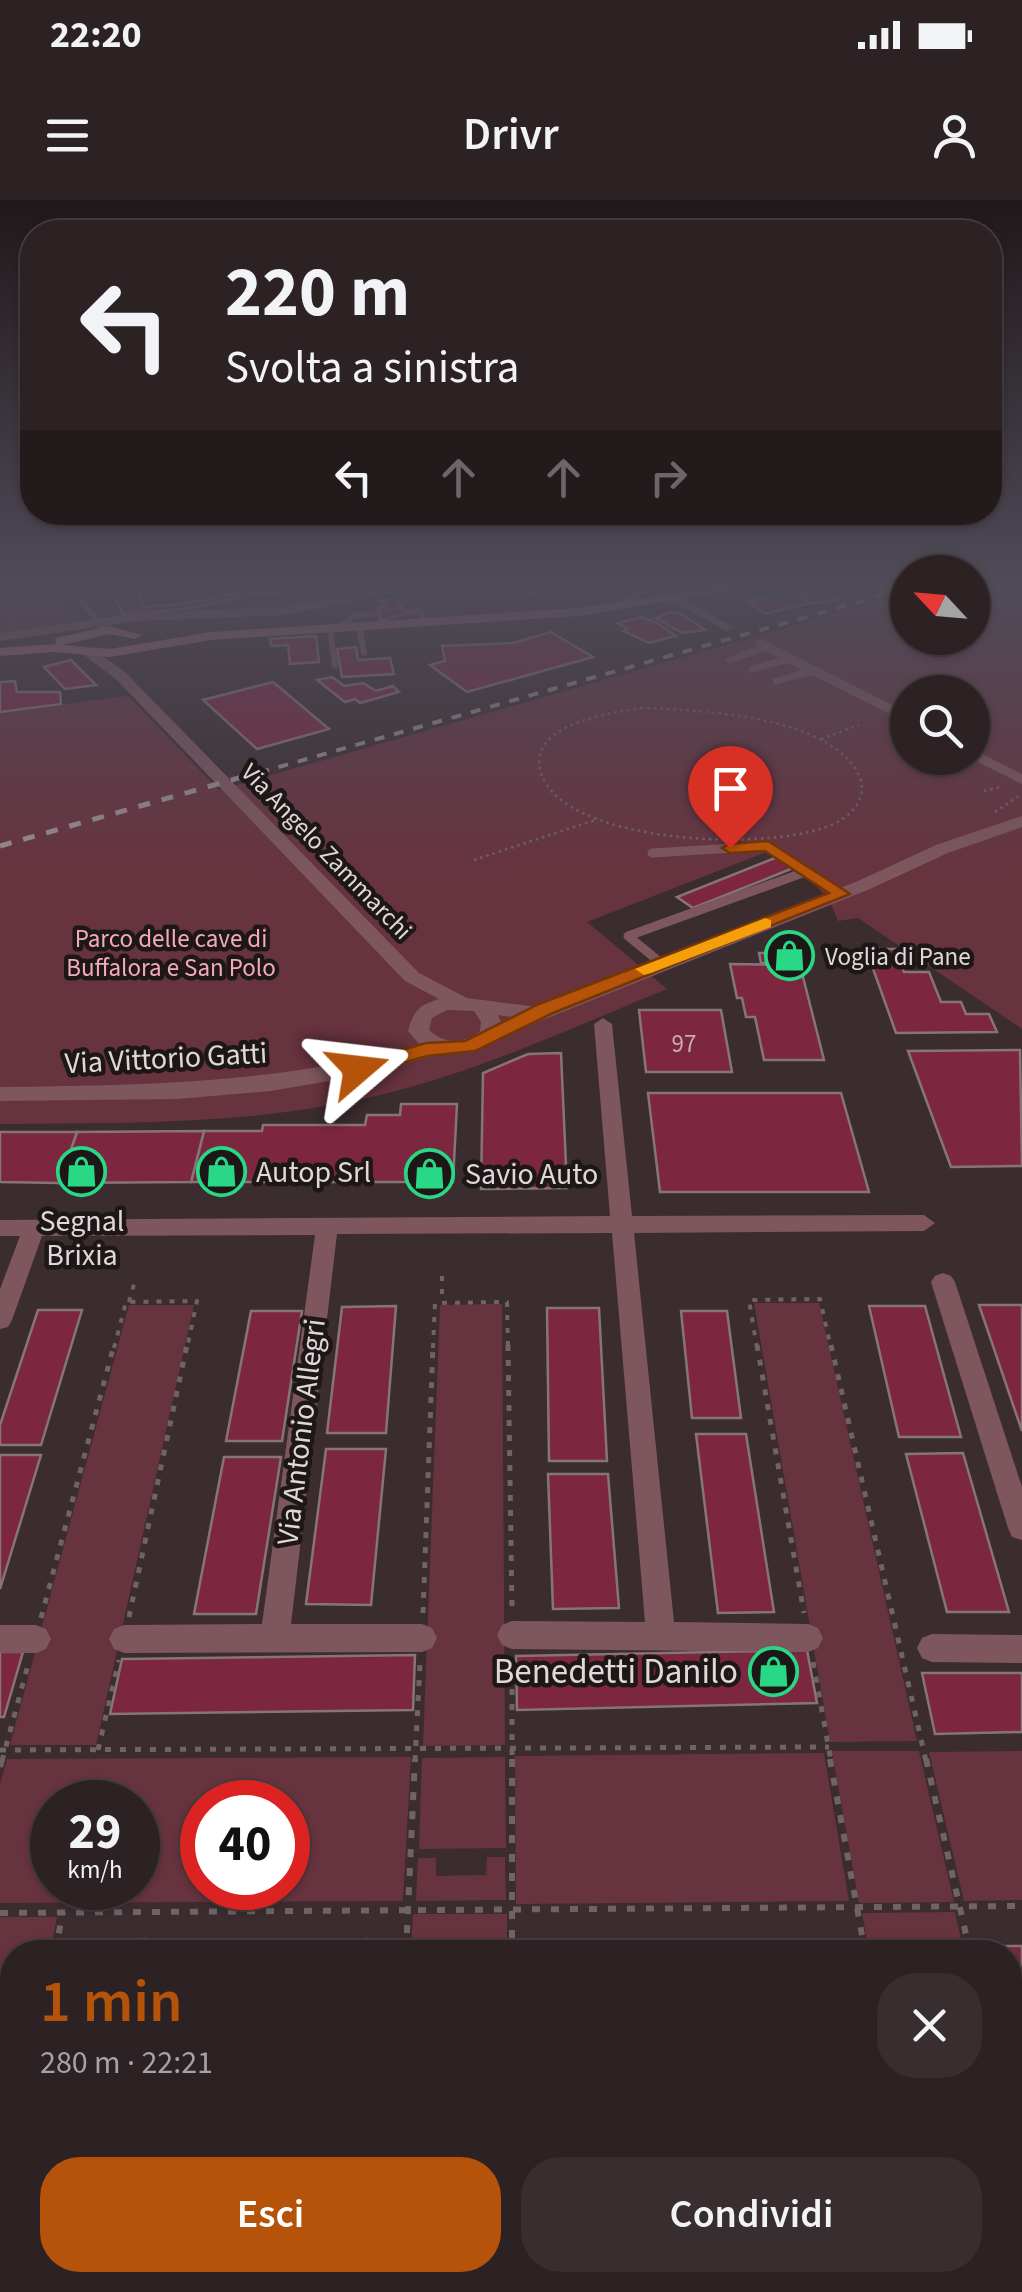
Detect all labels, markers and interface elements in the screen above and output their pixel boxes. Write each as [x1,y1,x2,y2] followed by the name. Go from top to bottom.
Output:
[50,8,142,62] text: 22:20
[463,103,559,167] text: Drivr
[40,108,95,163] icon: menu
[927,108,982,163] icon: person
[225,243,410,343] text: 220 m
[60,260,190,390] icon: left
[225,336,519,400] text: Svolta a sinistra
[326,450,381,505] icon: left
[431,450,486,505] icon: ahead
[536,450,591,505] icon: ahead
[641,450,696,505] icon: right
[890,555,990,655] north arrow
[890,555,990,775] map controls
[890,675,990,775] button: search
[688,746,773,849] pin
[232,755,420,948] street label: Via Angelo Zammarchi
[703,761,758,816] icon: arrive
[66,921,276,986] park label: Parco delle cave di Buffalora e San Polo
[764,930,816,982] shop icon: Voglia di Pane
[825,939,971,975] place label: Voglia di Pane
[306,1017,410,1121] position arrow
[672,1026,696,1062] house number: 97
[64,1032,268,1085] street label: Via Vittorio Gatti
[56,1146,108,1198] shop icon: Segnal Brixia
[195,1146,247,1198] shop icon: Autop Srl
[404,1148,456,1200] shop icon: Savio Auto
[256,1151,371,1194] place label: Autop Srl
[465,1153,598,1196] place label: Savio Auto
[40,1200,124,1277] place label: Segnal Brixia
[266,1316,337,1548] street label: Via Antonio Allegri
[747,1645,799,1697] shop icon: Benedetti Danilo
[494,1647,738,1697] place label: Benedetti Danilo
[180,1780,310,1910] speed limit sign: 40
[69,1797,121,1868] text: 29
[67,1852,123,1888] text: km/h
[40,1960,183,2045] text: 1 min
[877,1973,982,2078] button: close
[40,2040,213,2086] text: 280 m · 22:21
[40,2157,501,2272] button: Esci
[521,2157,982,2272] button: Condividi

